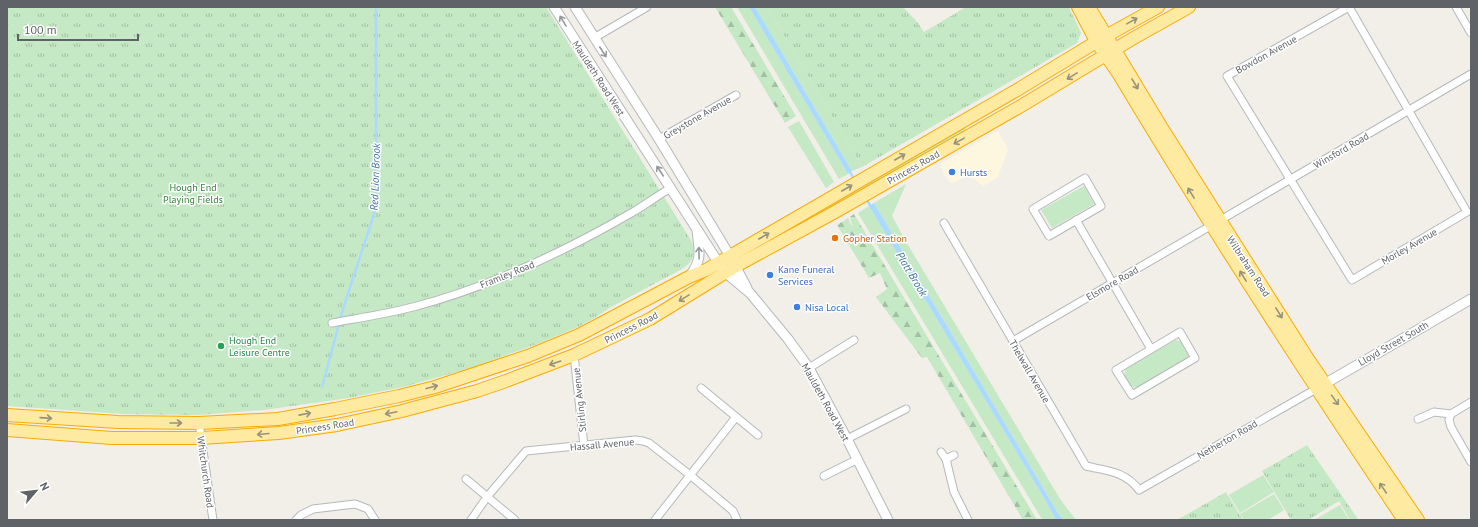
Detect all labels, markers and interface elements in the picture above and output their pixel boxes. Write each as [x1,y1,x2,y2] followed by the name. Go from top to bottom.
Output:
[18,16,138,42] scale bar
[559,16,567,27] one-way arrow
[1126,17,1138,25] one-way arrow
[24,22,57,37] text: 100 m
[1233,32,1299,77] street label: Bowdon Avenue
[569,38,628,119] street label: Mauldeth Road West
[599,46,607,57] one-way arrow
[1067,72,1078,80] one-way arrow
[1132,78,1140,90] one-way arrow
[661,93,733,142] street label: Greystone Avenue
[1311,129,1371,171] street label: Winsford Road
[953,137,965,145] one-way arrow
[367,142,383,211] water label: Red Lion Brook
[885,147,942,188] street label: Princess Road
[894,153,906,161] one-way arrow
[656,166,664,177] one-way arrow
[960,166,987,179] place label: Hursts
[947,167,957,177] marker: Hursts
[163,181,223,206] park label: Hough End Playing Fields
[841,184,853,192] one-way arrow
[1187,187,1195,199] one-way arrow
[1379,225,1439,268] street label: Morley Avenue
[758,232,770,240] one-way arrow
[843,232,907,245] place label: Gopher Station
[830,233,840,243] marker: Gopher Station
[1224,233,1273,299] street label: Wilbraham Road
[695,247,703,260] one-way arrow
[893,249,931,300] water label: Platt Brook
[478,258,536,291] street label: Framley Road
[778,263,834,288] place label: Kane Funeral Services
[1084,263,1141,304] street label: Elsmore Road
[765,270,775,280] marker: Kane Funeral Services
[1239,270,1247,282] one-way arrow
[679,294,690,302] one-way arrow
[805,301,849,314] place label: Nisa Local
[792,302,802,312] marker: Nisa Local
[1275,307,1283,318] one-way arrow
[602,308,660,346] street label: Princess Road
[1356,318,1431,369] street label: Lloyd Street South
[229,334,290,359] place label: Hough End Leisure Centre
[1006,337,1053,405] street label: Thelwall Avenue
[216,341,226,351] marker: Hough End Leisure Centre
[550,359,562,367] one-way arrow
[799,361,853,444] street label: Mauldeth Road West
[570,367,589,433] street label: Stirling Avenue
[426,383,439,391] one-way arrow
[1331,394,1339,405] one-way arrow
[298,410,311,418] one-way arrow
[385,410,398,418] one-way arrow
[39,414,52,421] one-way arrow
[295,416,355,437] street label: Princess Road
[1195,417,1260,462] street label: Netherton Road
[169,419,182,427] one-way arrow
[257,431,270,438] one-way arrow
[194,435,217,509] street label: Whitchurch Road
[569,435,635,454] street label: Hassall Avenue
[16,471,56,511] north arrow
[37,480,53,493] text: N
[1379,482,1387,493] one-way arrow

